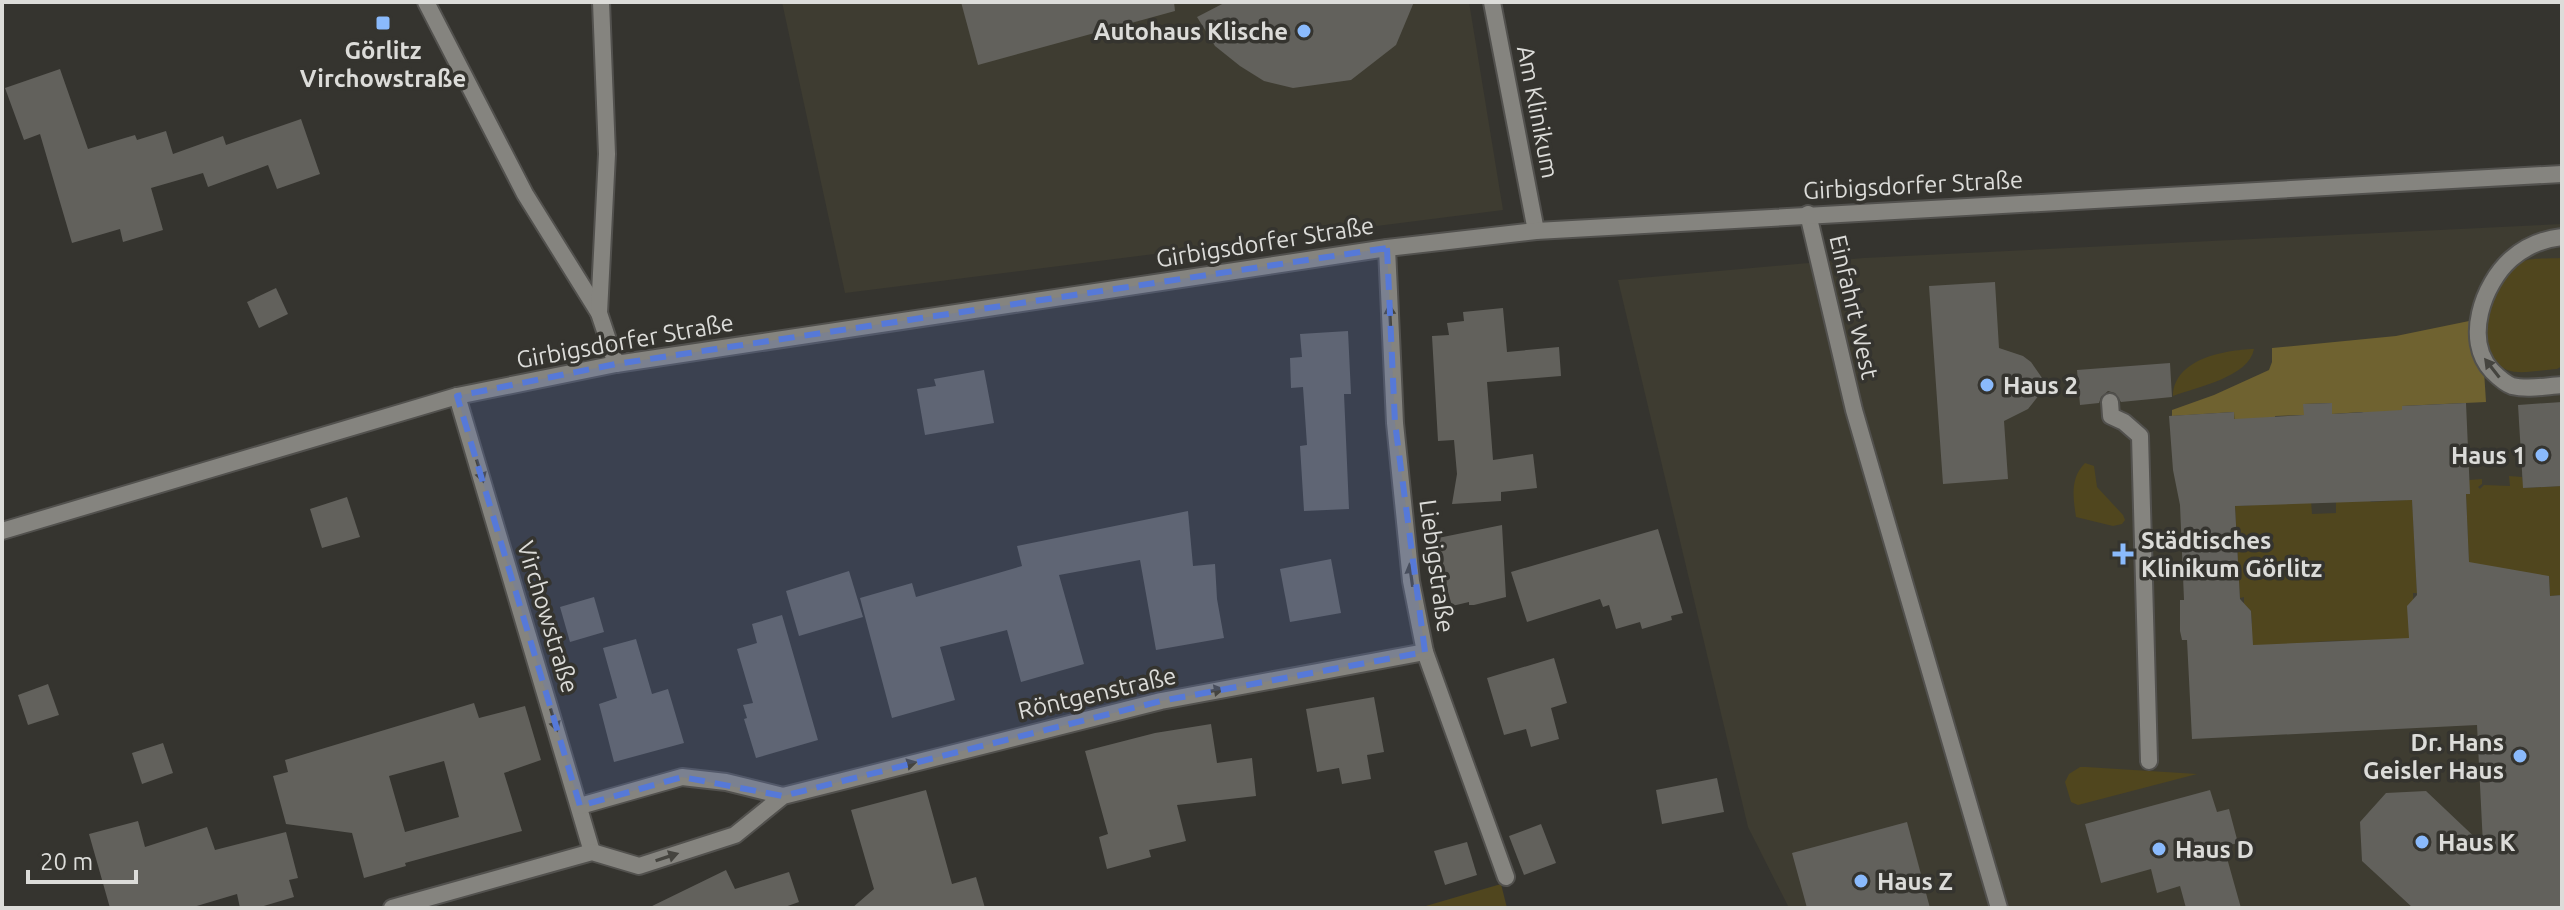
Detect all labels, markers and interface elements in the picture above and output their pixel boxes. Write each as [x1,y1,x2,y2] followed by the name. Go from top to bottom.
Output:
[374,14,392,32] marker: Görlitz Virchowstraße
[1094,18,1288,45] place label: Autohaus Klische
[1295,22,1313,40] marker: Autohaus Klische
[300,37,466,92] place label: Görlitz Virchowstraße
[1512,43,1564,181] street label: Am Klinikum
[1802,166,2024,204] street label: Girbigsdorfer Straße
[1154,211,1376,273] street label: Girbigsdorfer Straße
[1824,232,1884,382] street label: Einfahrt West
[1383,303,1396,328] one-way arrow
[514,309,736,373] street label: Girbigsdorfer Straße
[2484,358,2500,378] one-way arrow
[2003,372,2078,399] place label: Haus 2
[1978,376,1996,394] marker: Haus 2
[2451,442,2526,469] place label: Haus 1
[2533,446,2551,464] marker: Haus 1
[474,459,487,483] one-way arrow
[1414,498,1460,634] street label: Liebigstraße
[2141,527,2322,582] place label: Städtisches Klinikum Görlitz
[512,538,584,696] street label: Virchowstraße
[2112,543,2134,565] marker: Städtisches Klinikum Görlitz
[1404,562,1417,587] one-way arrow
[1015,662,1179,724] street label: Röntgenstraße
[1200,685,1225,697] one-way arrow
[548,708,561,732] one-way arrow
[2363,729,2504,784] place label: Dr. Hans Geisler Haus
[2511,747,2529,765] marker: Dr. Hans Geisler Haus
[893,758,918,770] one-way arrow
[2438,829,2515,856] place label: Haus K
[2413,833,2431,851] marker: Haus K
[28,834,136,884] scale bar
[2175,836,2254,863] place label: Haus D
[2150,840,2168,858] marker: Haus D
[40,848,93,875] text: 20 m
[655,850,679,863] one-way arrow
[1877,868,1953,895] place label: Haus Z
[1852,872,1870,890] marker: Haus Z

